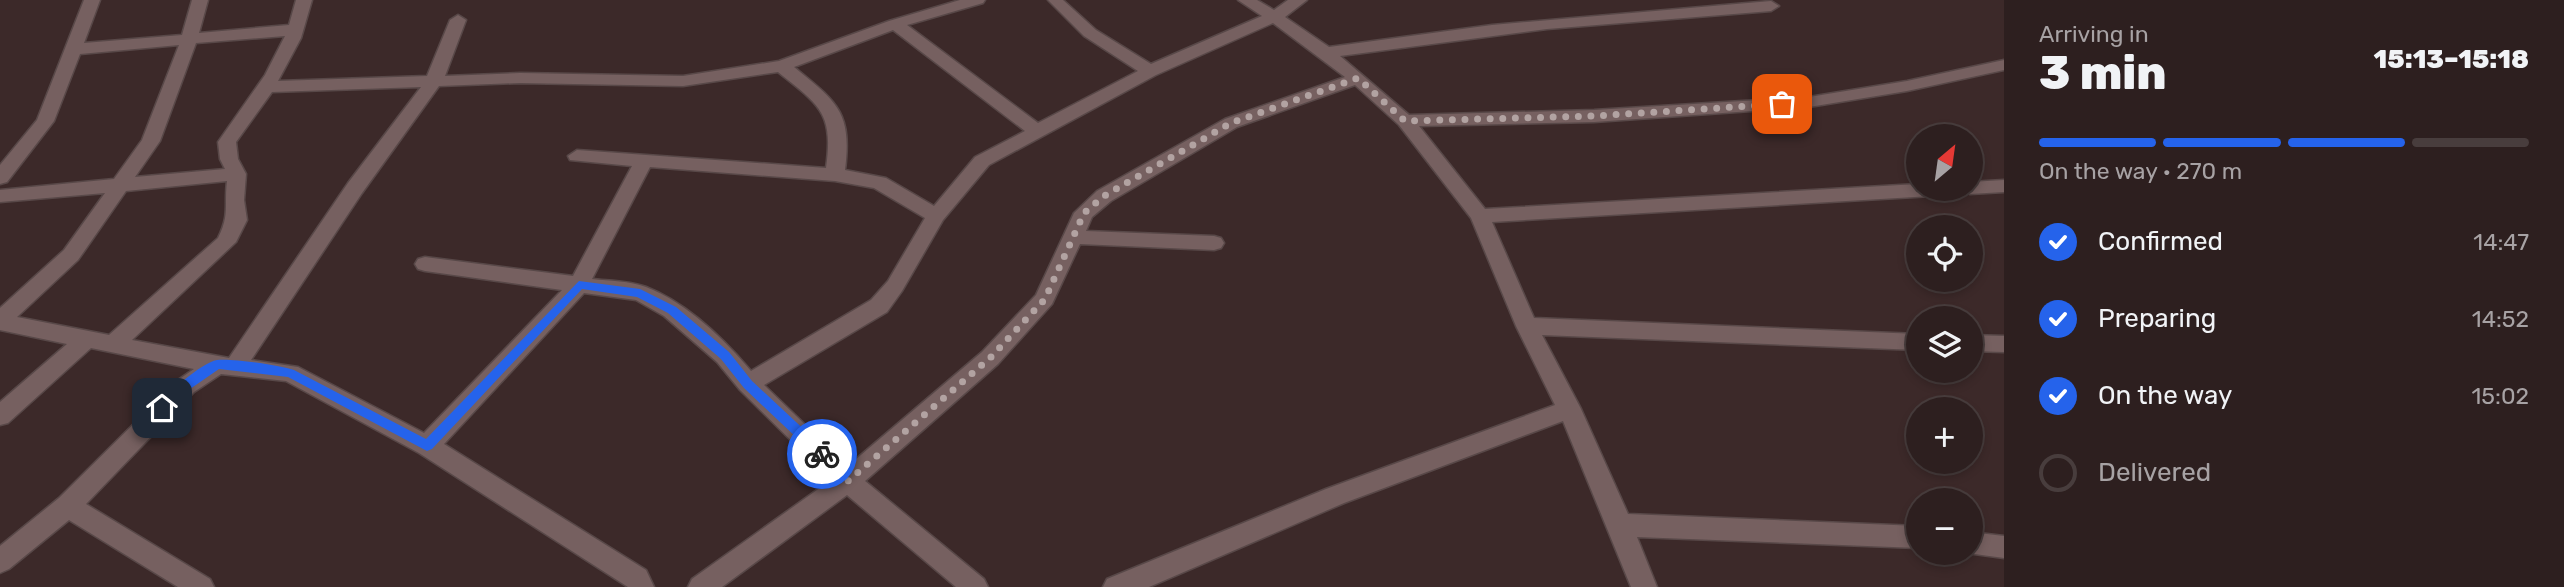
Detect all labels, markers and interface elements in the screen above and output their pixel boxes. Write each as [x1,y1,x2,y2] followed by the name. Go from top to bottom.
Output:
[2039,20,2149,48] text: Arriving in
[2374,44,2529,75] text: 15:13–15:18
[2039,46,2167,101] text: 3 min
[1752,74,1812,134] pin
[1763,85,1801,123] icon: bag
[1906,124,1983,201] north arrow
[1906,124,1983,565] map controls
[2039,157,2242,185] text: On the way · 270 m
[1906,215,1983,292] button: locate
[2039,223,2077,261] icon: check
[2098,226,2223,257] text: Confirmed
[2473,228,2529,256] text: 14:47
[2039,300,2077,338] icon: check
[2098,303,2216,334] text: Preparing
[2472,305,2529,333] text: 14:52
[1906,306,1983,383] button: layers
[2039,377,2077,415] icon: check
[132,378,192,438] pin
[2098,380,2232,411] text: On the way
[2472,382,2529,410] text: 15:02
[143,389,181,427] icon: home
[1906,397,1983,474] button: +
[787,419,857,489] courier
[803,435,841,473] icon: bike
[2098,457,2211,488] text: Delivered
[1906,488,1983,565] button: −

